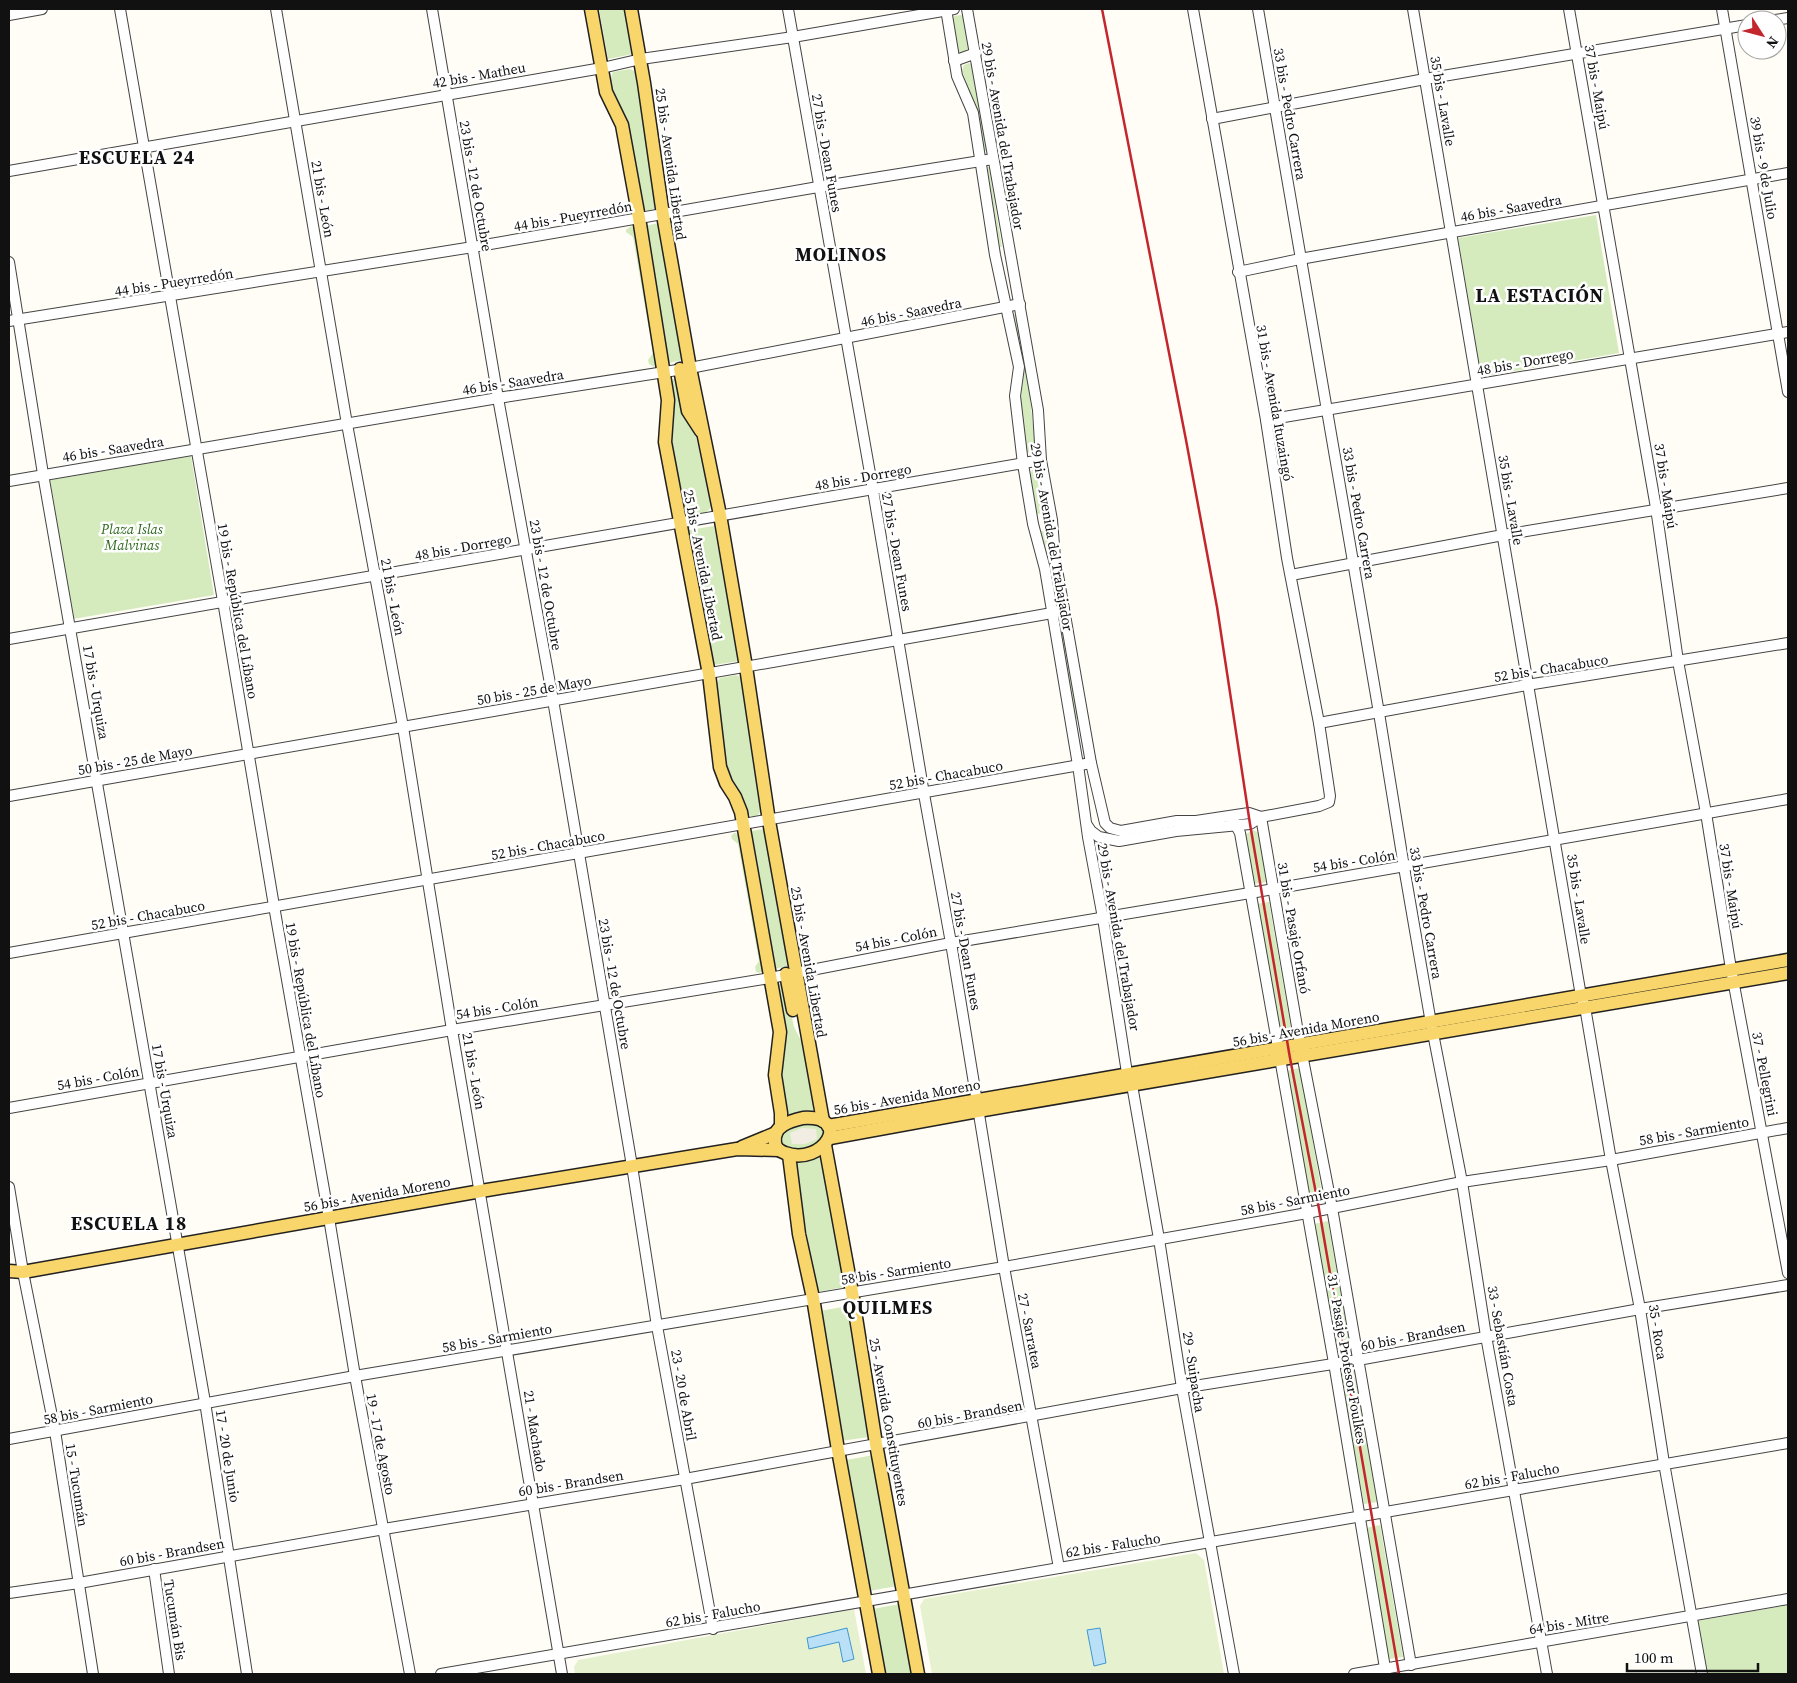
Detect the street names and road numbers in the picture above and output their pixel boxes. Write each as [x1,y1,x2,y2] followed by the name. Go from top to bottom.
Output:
[977,40,1029,232] street label: 29 bis - Avenida del Trabajador
[1580,43,1614,131] street label: 37 bis - Maipú
[1269,46,1312,183] street label: 33 bis - Pedro Carrera
[1425,54,1461,148] street label: 35 bis - Lavalle
[431,57,527,93] street label: 42 bis - Matheu
[650,87,692,241] street label: 25 bis - Avenida Libertad
[807,92,847,214] street label: 27 bis - Dean Funes
[1745,115,1783,221] street label: 39 bis - 9 de Julio
[455,119,497,253] street label: 23 bis - 12 de Octubre
[306,159,340,240] street label: 21 bis - León
[1459,189,1564,227] street label: 46 bis - Saavedra
[512,196,634,236] street label: 44 bis - Pueyrredón
[113,263,235,301] street label: 44 bis - Pueyrredón
[859,292,964,332] street label: 46 bis - Saavedra
[1251,323,1299,483] street label: 31 bis - Avenida Ituzaingó
[1475,344,1575,380] street label: 48 bis - Dorrego
[461,364,566,400] street label: 46 bis - Saavedra
[61,431,166,467] street label: 46 bis - Saavedra
[1026,441,1078,633] street label: 29 bis - Avenida del Trabajador
[1649,442,1683,530] street label: 37 bis - Maipú
[1338,445,1381,582] street label: 33 bis - Pedro Carrera
[1493,453,1529,547] street label: 35 bis - Lavalle
[813,459,913,495] street label: 48 bis - Dorrego
[679,488,727,642] street label: 25 bis - Avenida Libertad
[877,491,917,613] street label: 27 bis - Dean Funes
[525,518,567,652] street label: 23 bis - 12 de Octubre
[213,521,263,701] street label: 19 bis - República del Líbano
[413,529,513,565] street label: 48 bis - Dorrego
[376,557,410,638] street label: 21 bis - León
[78,643,114,742] street label: 17 bis - Urquiza
[1492,649,1610,687] street label: 52 bis - Chacabuco
[475,670,593,710] street label: 50 bis - 25 de Mayo
[76,740,194,780] street label: 50 bis - 25 de Mayo
[887,755,1005,795] street label: 52 bis - Chacabuco
[489,825,607,865] street label: 52 bis - Chacabuco
[1093,841,1145,1033] street label: 29 bis - Avenida del Trabajador
[1714,842,1748,930] street label: 37 bis - Maipú
[1311,845,1397,877] street label: 54 bis - Colón
[1405,845,1448,982] street label: 33 bis - Pedro Carrera
[1562,852,1596,946] street label: 35 bis - Lavalle
[1273,861,1315,996] street label: 31 bis - Pasaje Orfanó
[786,885,832,1039] street label: 25 bis - Avenida Libertad
[946,890,986,1012] street label: 27 bis - Dean Funes
[89,895,207,935] street label: 52 bis - Chacabuco
[594,917,636,1051] street label: 23 bis - 12 de Octubre
[281,920,331,1100] street label: 19 bis - República del Líbano
[853,921,939,957] street label: 54 bis - Colón
[454,992,540,1024] street label: 54 bis - Colón
[1231,1006,1381,1052] street label: 56 bis - Avenida Moreno
[1747,1030,1783,1118] street label: 37 - Pellegrini
[457,1031,491,1112] street label: 21 bis - León
[147,1042,183,1141] street label: 17 bis - Urquiza
[55,1061,141,1095] street label: 54 bis - Colón
[832,1074,982,1120] street label: 56 bis - Avenida Moreno
[1638,1111,1751,1151] street label: 58 bis - Sarmiento
[302,1171,452,1217] street label: 56 bis - Avenida Moreno
[1239,1180,1352,1220] street label: 58 bis - Sarmiento
[840,1252,953,1290] street label: 58 bis - Sarmiento
[1322,1272,1372,1446] street label: 31 - Pasaje Profesor Foulkes
[1483,1284,1524,1409] street label: 33 - Sebastián Costa
[1013,1291,1047,1371] street label: 27 - Sarratea
[1644,1303,1672,1362] street label: 35 - Roca
[1359,1316,1468,1356] street label: 60 bis - Brandsen
[441,1318,554,1358] street label: 58 bis - Sarmiento
[1178,1330,1210,1415] street label: 29 - Suipacha
[864,1336,914,1508] street label: 25 - Avenida Constituyentes
[666,1348,702,1442] street label: 23 - 20 de Abril
[42,1389,155,1429] street label: 58 bis - Sarmiento
[519,1389,551,1473] street label: 21 - Machado
[361,1392,401,1497] street label: 19 - 17 de Agosto
[916,1395,1025,1433] street label: 60 bis - Brandsen
[211,1408,245,1504] street label: 17 - 20 de Junio
[61,1442,94,1529] street label: 15 - Tucumán
[1463,1458,1561,1494] street label: 62 bis - Falucho
[517,1465,626,1501] street label: 60 bis - Brandsen
[1064,1528,1162,1562] street label: 62 bis - Falucho
[118,1533,227,1571] street label: 60 bis - Brandsen
[159,1578,191,1662] street label: Tucumán Bis
[664,1596,762,1632] street label: 62 bis - Falucho
[1528,1607,1610,1639] street label: 64 bis - Mitre

